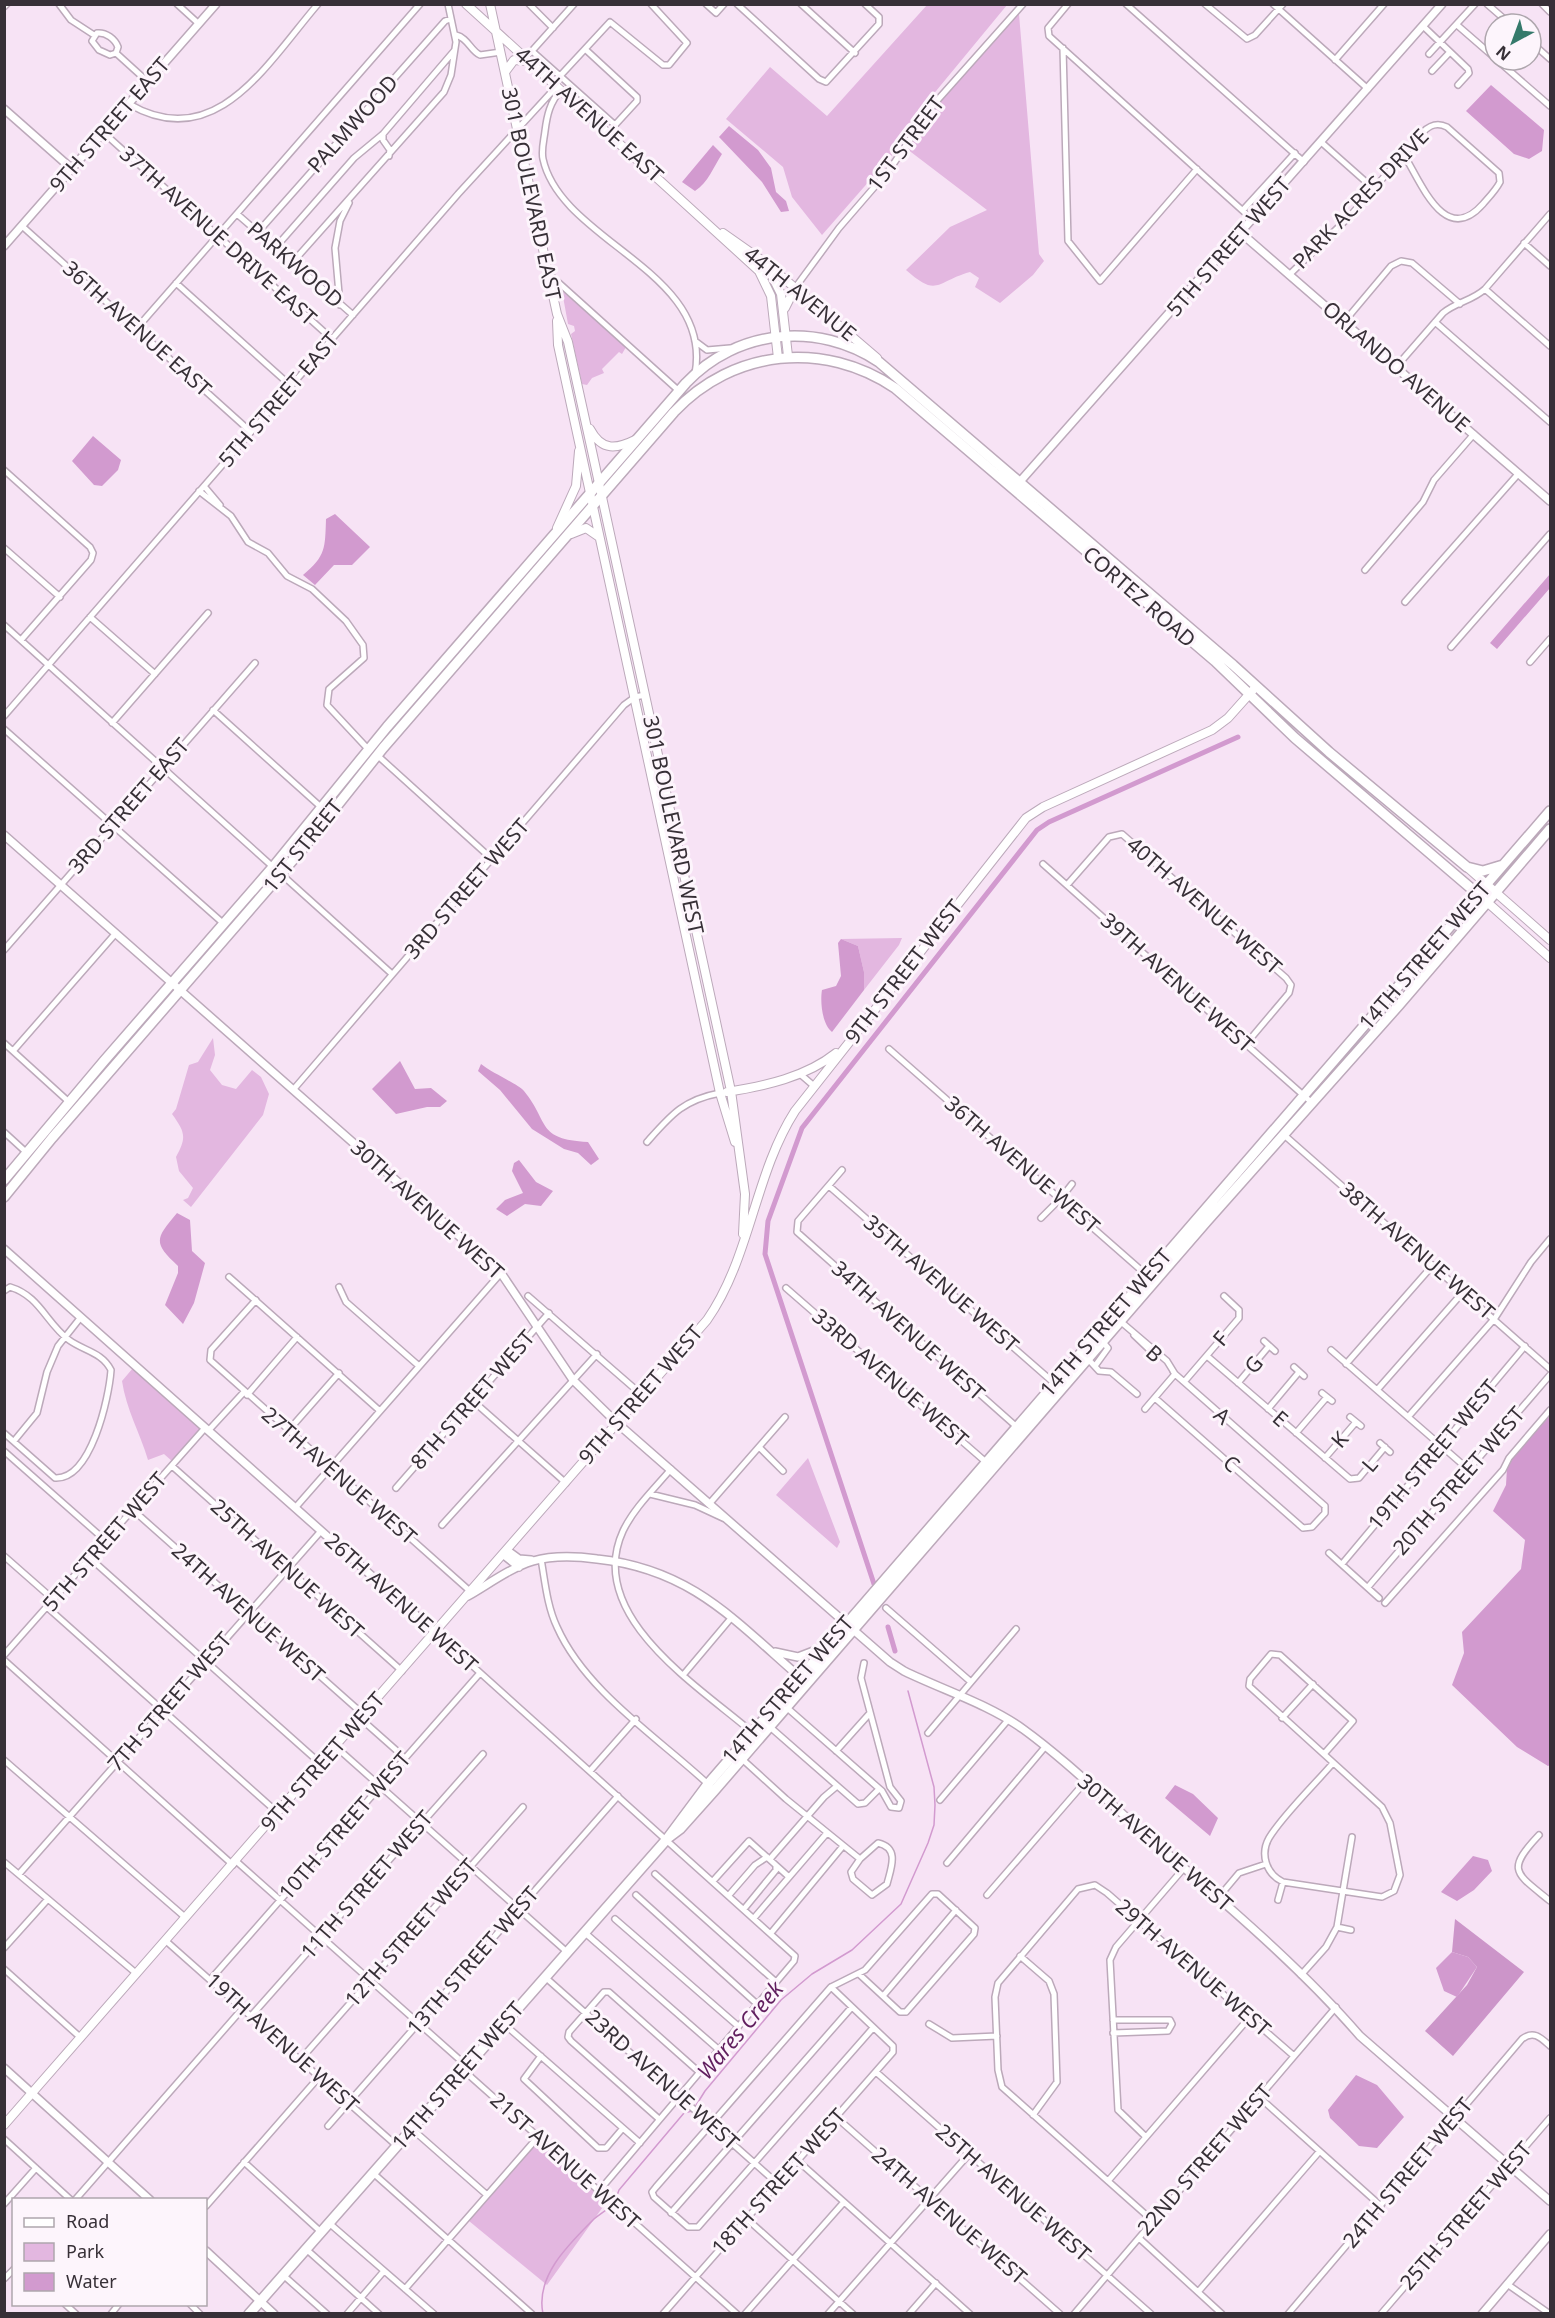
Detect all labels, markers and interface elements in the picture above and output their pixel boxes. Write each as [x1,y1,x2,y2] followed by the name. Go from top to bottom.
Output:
[1483,12,1543,72] north arrow
[510,40,670,189] street label: 44TH AVENUE EAST
[1491,41,1515,66] text: N
[43,51,176,198] street label: 9TH STREET EAST
[301,68,404,178] street label: PALMWOOD
[496,85,568,303] street label: 301 BOULEVARD EAST
[860,90,950,197] street label: 1ST STREET
[1286,122,1434,274] street label: PARK ACRES DRIVE
[114,139,323,331] street label: 37TH AVENUE DRIVE EAST
[1160,171,1297,322] street label: 5TH STREET WEST
[242,215,350,314] street label: PARKWOOD
[739,239,863,347] street label: 44TH AVENUE
[58,254,218,403] street label: 36TH AVENUE EAST
[1317,294,1476,438] street label: ORLANDO AVENUE
[212,326,345,473] street label: 5TH STREET EAST
[1077,539,1202,653] street label: CORTEZ ROAD
[637,713,711,937] street label: 301 BOULEVARD WEST
[62,731,195,879] street label: 3RD STREET EAST
[256,793,349,898] street label: 1ST STREET
[398,812,535,964] street label: 3RD STREET WEST
[1121,830,1288,980] street label: 40TH AVENUE WEST
[1352,875,1497,1035] street label: 14TH STREET WEST
[838,893,969,1049] street label: 9TH STREET WEST
[1095,906,1260,1059] street label: 39TH AVENUE WEST
[939,1089,1106,1239] street label: 36TH AVENUE WEST
[345,1133,510,1286] street label: 30TH AVENUE WEST
[1334,1175,1501,1325] street label: 38TH AVENUE WEST
[858,1208,1025,1358] street label: 35TH AVENUE WEST
[1033,1242,1178,1402] street label: 14TH STREET WEST
[826,1254,991,1407] street label: 34TH AVENUE WEST
[807,1302,975,1453] street label: 33RD AVENUE WEST
[572,1319,709,1470] street label: 9TH STREET WEST
[404,1324,541,1475] street label: 8TH STREET WEST
[1206,1325,1234,1352] street label: F
[1140,1338,1169,1368] street label: B
[1238,1349,1269,1379] street label: G
[1361,1373,1504,1535] street label: 19TH STREET WEST
[256,1400,423,1550] street label: 27TH AVENUE WEST
[1208,1400,1237,1431] street label: A
[1386,1400,1531,1560] street label: 20TH STREET WEST
[1267,1404,1294,1433] street label: E
[1324,1425,1354,1453] street label: K
[1217,1448,1246,1478] street label: C
[1355,1451,1383,1478] street label: L
[36,1466,173,1617] street label: 5TH STREET WEST
[205,1492,370,1645] street label: 25TH AVENUE WEST
[319,1526,484,1679] street label: 26TH AVENUE WEST
[166,1536,331,1689] street label: 24TH AVENUE WEST
[715,1609,860,1769] street label: 14TH STREET WEST
[101,1626,238,1777] street label: 7TH STREET WEST
[254,1686,391,1837] street label: 9TH STREET WEST
[272,1745,417,1905] street label: 10TH STREET WEST
[1072,1767,1239,1917] street label: 30TH AVENUE WEST
[294,1804,439,1964] street label: 11TH STREET WEST
[338,1852,483,2012] street label: 12TH STREET WEST
[400,1880,545,2040] street label: 13TH STREET WEST
[1110,1892,1277,2042] street label: 29TH AVENUE WEST
[200,1966,365,2119] street label: 19TH AVENUE WEST
[689,1973,790,2085] water label: Wares Creek
[385,1995,530,2155] street label: 14TH STREET WEST
[580,2003,746,2156] street label: 23RD AVENUE WEST
[1131,2077,1278,2241] street label: 22ND STREET WEST
[485,2085,647,2235] street label: 21ST AVENUE WEST
[1336,2091,1479,2253] street label: 24TH STREET WEST
[705,2102,852,2261] street label: 18TH STREET WEST
[930,2117,1097,2267] street label: 25TH AVENUE WEST
[1393,2135,1538,2295] street label: 25TH STREET WEST
[866,2140,1033,2290] street label: 24TH AVENUE WEST
[12,2198,207,2306] legend
[66,2209,109,2233] text: Road
[66,2239,104,2263] text: Park
[66,2269,117,2293] text: Water

